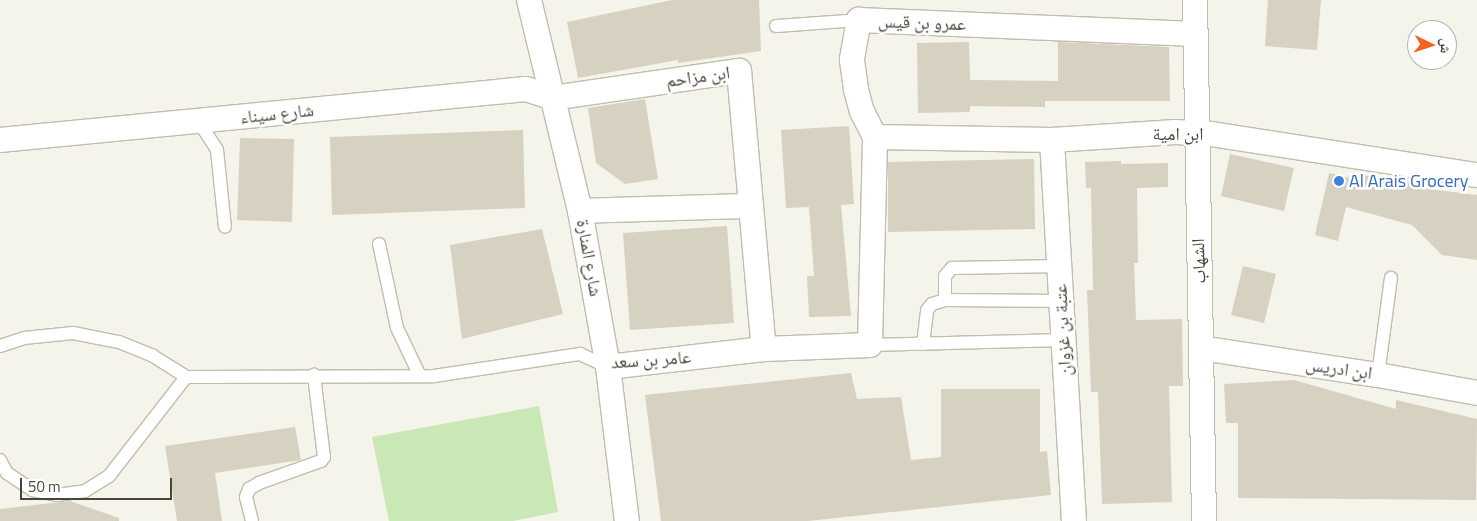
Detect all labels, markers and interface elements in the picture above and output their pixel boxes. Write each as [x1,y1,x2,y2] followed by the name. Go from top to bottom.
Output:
[878,11,966,35] street label: عمرو بن قيس
[1407,20,1457,70] north arrow
[1435,38,1457,54] text: ش
[665,62,731,92] street label: ابن مزاحم
[239,99,315,129] street label: شارع سيناء
[1153,123,1203,145] street label: ابن امية
[1349,170,1468,192] place label: Al Arais Grocery
[1333,175,1345,187] marker: Al Arais Grocery
[572,218,606,298] street label: شارع المنارة
[1187,238,1211,284] street label: الشهاب
[1050,284,1076,376] street label: عتبة بن غزوان
[610,346,692,374] street label: عامر بن سعد
[1304,354,1374,384] street label: ابن ادريس
[22,468,175,500] scale bar
[28,475,61,498] text: 50 m

